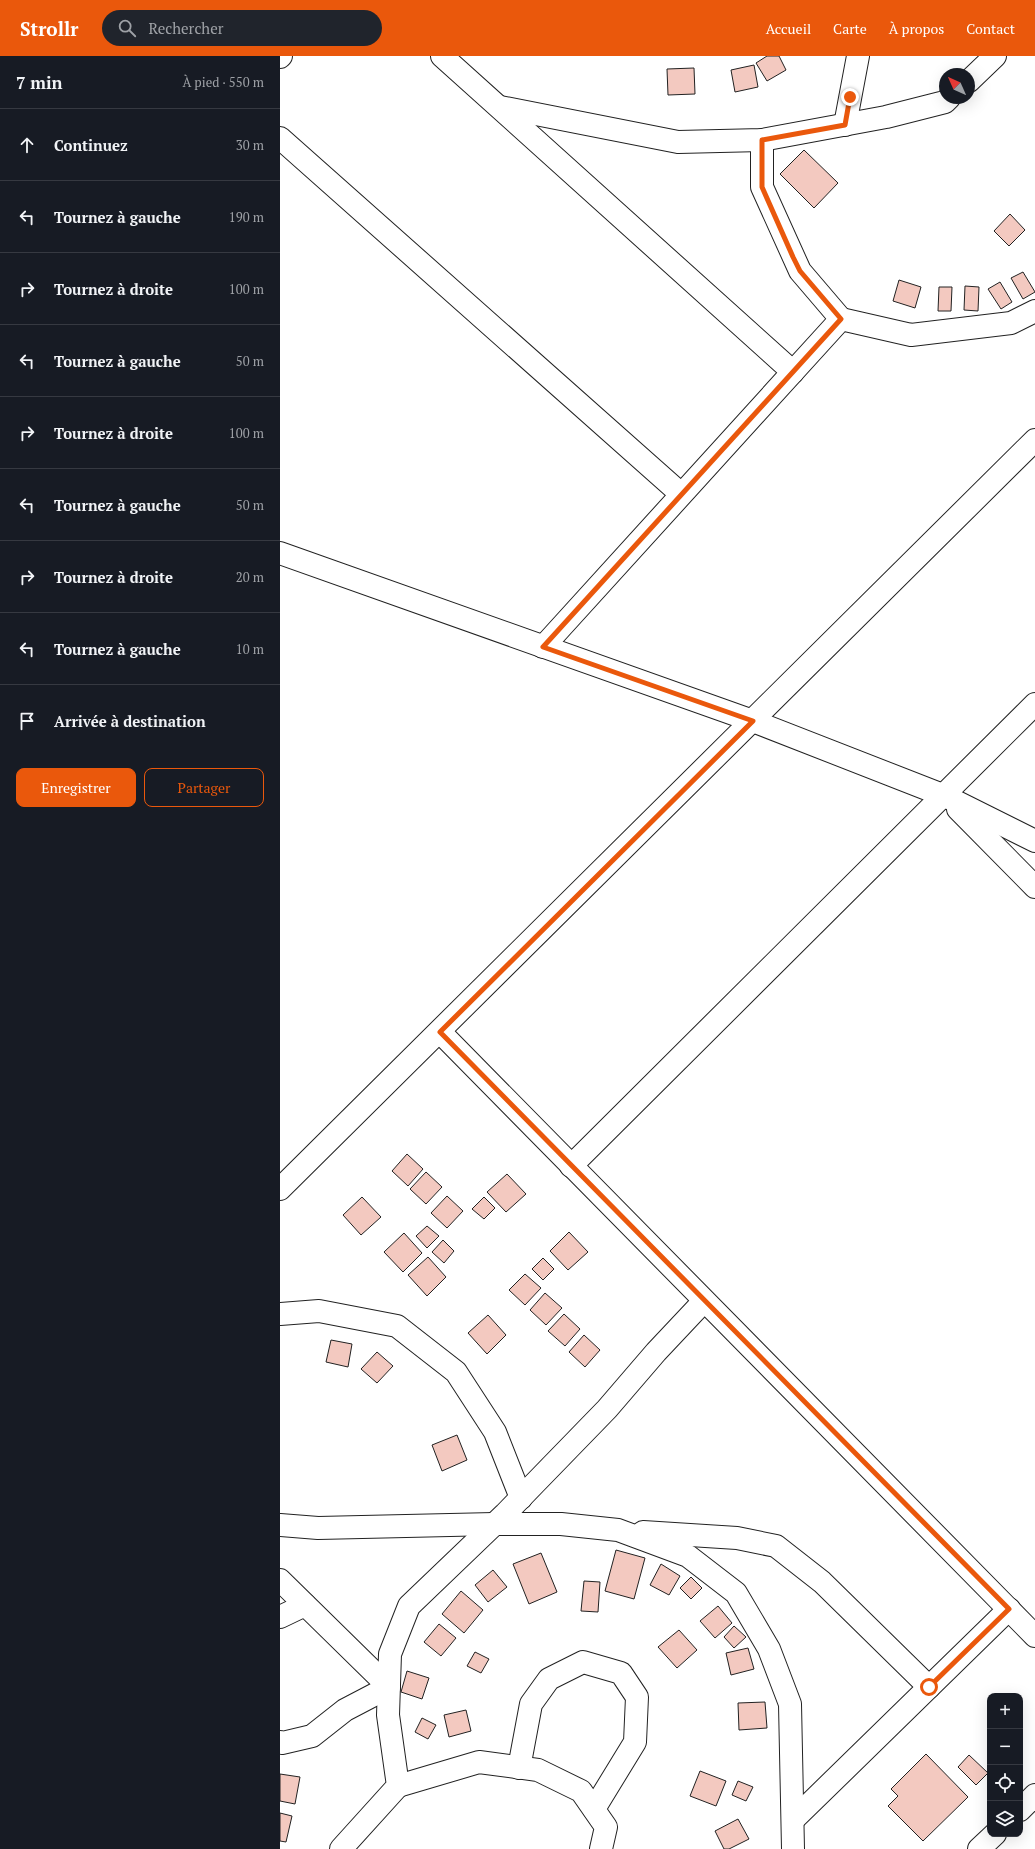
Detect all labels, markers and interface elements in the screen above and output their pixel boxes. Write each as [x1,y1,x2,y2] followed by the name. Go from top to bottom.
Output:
[102,10,382,46] search box
[20,16,78,41] text: Strollr
[116,17,138,39] icon: search
[148,18,223,38] text: Rechercher
[766,19,811,38] text: Accueil
[833,19,867,38] text: Carte
[889,19,944,38] text: À propos
[966,19,1015,38] text: Contact
[939,68,975,104] north arrow
[16,71,63,94] text: 7 min
[183,73,264,91] text: À pied · 550 m
[841,88,859,106] route end
[16,134,38,156] icon: ahead
[54,135,128,155] text: Continuez
[236,136,264,154] text: 30 m
[16,206,38,228] icon: left
[54,207,181,227] text: Tournez à gauche
[229,208,264,226] text: 190 m
[16,278,38,300] icon: right
[54,279,173,299] text: Tournez à droite
[229,280,264,298] text: 100 m
[16,350,38,372] icon: left
[54,351,181,371] text: Tournez à gauche
[236,352,264,370] text: 50 m
[16,422,38,444] icon: right
[54,423,173,443] text: Tournez à droite
[229,424,264,442] text: 100 m
[16,494,38,516] icon: left
[54,495,181,515] text: Tournez à gauche
[236,496,264,514] text: 50 m
[16,566,38,588] icon: right
[54,567,173,587] text: Tournez à droite
[236,568,264,586] text: 20 m
[16,638,38,660] icon: left
[54,639,181,659] text: Tournez à gauche
[236,640,264,658] text: 10 m
[16,710,38,732] icon: arrive
[54,711,206,731] text: Arrivée à destination
[16,768,136,807] button: Enregistrer
[144,768,264,807] button: Partager
[920,1678,938,1696] route start
[987,1693,1023,1837] map controls
[987,1693,1023,1729] button: +
[987,1729,1023,1765] button: −
[987,1765,1023,1801] button: locate
[987,1801,1023,1837] button: layers

